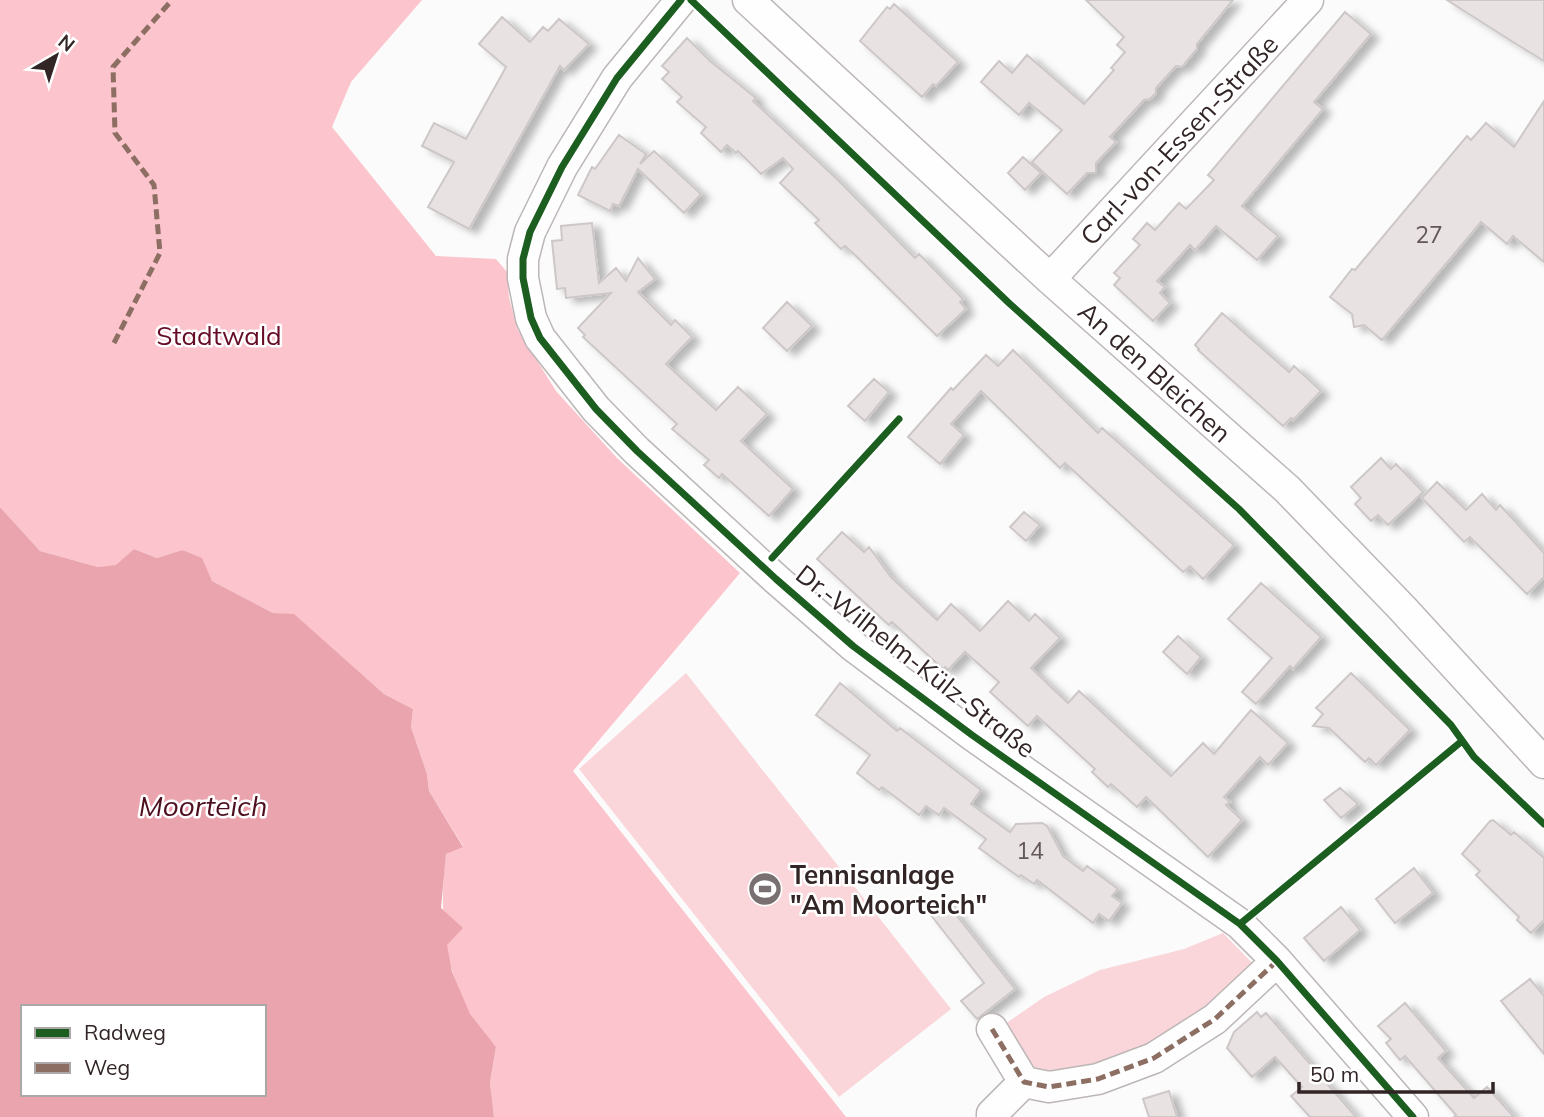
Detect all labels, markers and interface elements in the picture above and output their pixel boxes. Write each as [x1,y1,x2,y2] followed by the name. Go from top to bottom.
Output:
[21,21,91,91] north arrow
[1073,28,1285,252] street label: Carl-von-Essen-Straße
[54,29,80,57] text: N
[1415,220,1443,249] house number: 27
[1072,295,1238,449] street label: An den Bleichen
[156,319,282,352] park label: Stadtwald
[790,557,1042,765] street label: Dr.-Wilhelm-Külz-Straße
[139,788,267,823] water label: Moorteich
[1016,836,1044,865] house number: 14
[790,858,987,921] place label: Tennisanlage "Am Moorteich"
[746,870,784,908] sports icon: Tennisanlage "Am Moorteich"
[21,1005,266,1096] legend
[84,1019,166,1045] text: Radweg
[1299,1050,1493,1094] scale bar
[84,1054,130,1080] text: Weg
[1310,1061,1359,1087] text: 50 m

